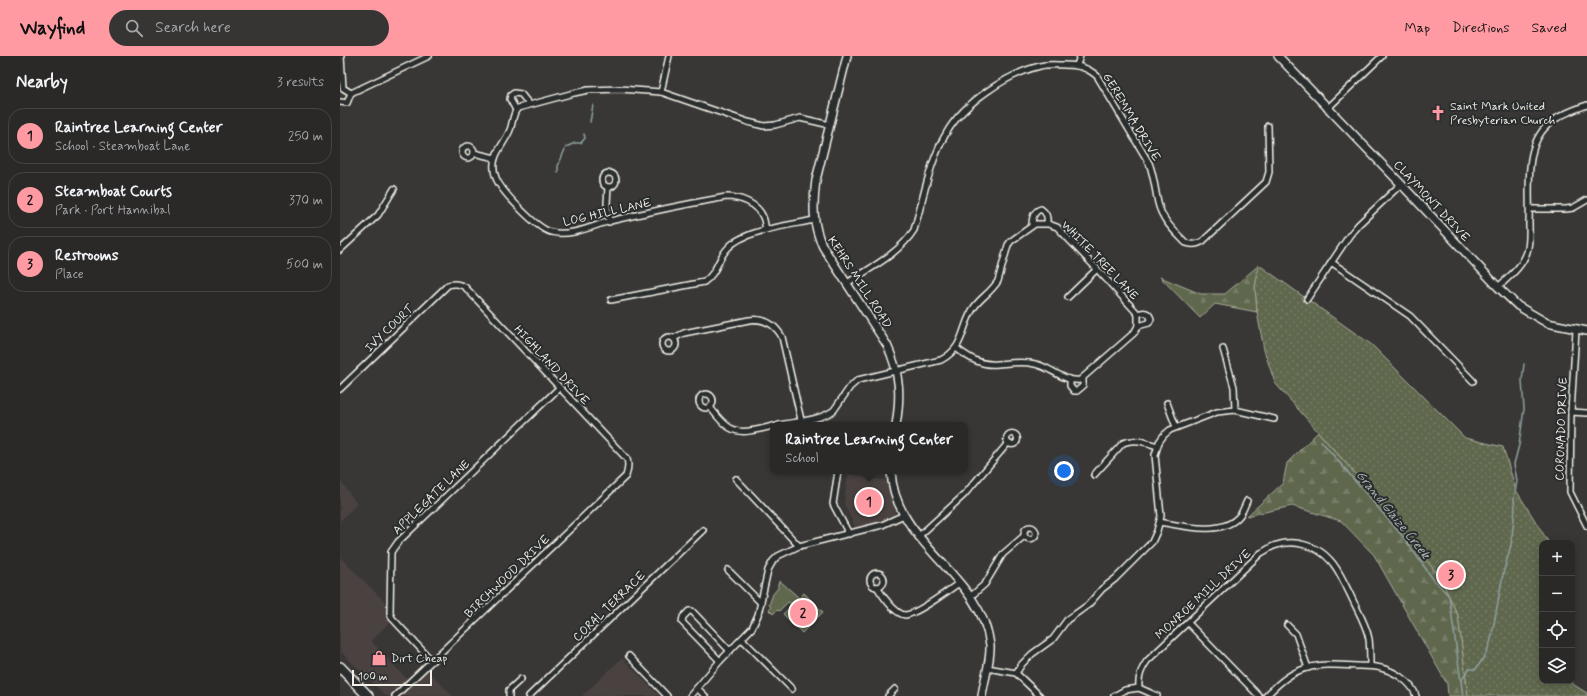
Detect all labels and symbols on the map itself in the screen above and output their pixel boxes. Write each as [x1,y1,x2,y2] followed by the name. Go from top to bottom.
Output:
[1098,70,1164,165] street label: GEREMMA DRIVE
[1450,99,1556,129] place label: Saint Mark United Presbyterian Church
[1429,104,1447,122] church icon: Saint Mark United Presbyterian Church
[1389,158,1473,246] street label: CLAYMONT DRIVE
[562,195,653,231] street label: LOG HILL LANE
[1057,218,1141,304] street label: WHITE TREE LANE
[823,233,895,332] street label: KEHRS MILL ROAD
[362,301,418,356] street label: IVY COURT
[510,322,593,410] street label: HIGHLAND DRIVE
[1552,377,1572,481] street label: CORONADO DRIVE
[390,457,474,539] street label: APPLEGATE LANE
[1054,461,1074,481] your location
[1352,467,1435,564] water label: Grand Glaize Creek
[856,487,882,517] pin: 1
[461,531,554,622] street label: BIRCHWOOD DRIVE
[1152,546,1255,643] street label: MONROE MILL DRIVE
[1438,560,1464,590] pin: 3
[570,568,650,646] street label: CORAL TERRACE
[790,598,816,628] pin: 2
[370,649,388,667] shop icon: Dirt Cheap
[391,651,447,667] place label: Dirt Cheap
[352,668,432,687] scale bar

